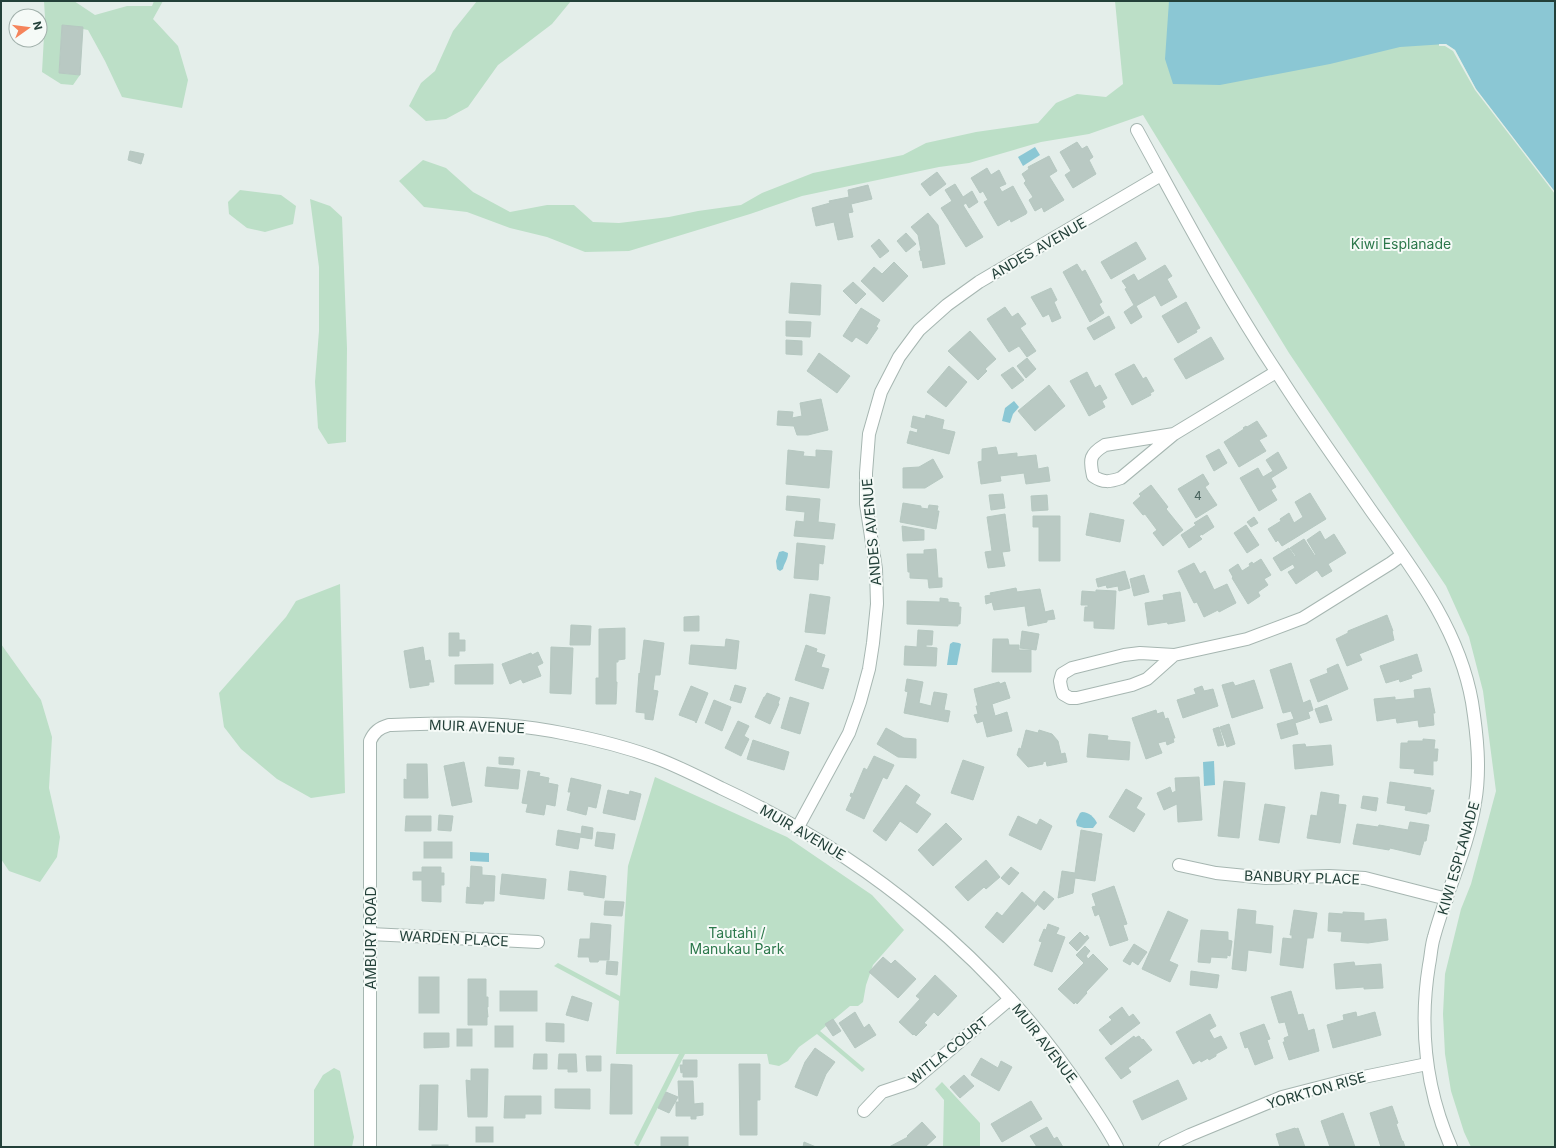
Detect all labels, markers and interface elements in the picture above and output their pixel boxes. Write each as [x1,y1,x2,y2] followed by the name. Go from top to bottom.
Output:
[8,8,48,48] north arrow
[30,20,46,31] text: N
[987,214,1089,282] street label: ANDES AVENUE
[1351,235,1451,252] park label: Kiwi Esplanade
[858,478,884,586] street label: ANDES AVENUE
[1194,488,1202,503] house number: 4
[429,716,525,736] street label: MUIR AVENUE
[1434,799,1482,917] street label: KIWI ESPLANADE
[757,801,849,863] street label: MUIR AVENUE
[1244,866,1360,888] street label: BANBURY PLACE
[362,887,379,990] street label: AMBURY ROAD
[690,924,785,957] park label: Tautahi / Manukau Park
[399,927,509,949] street label: WARDEN PLACE
[1009,1000,1081,1086] street label: MUIR AVENUE
[905,1013,991,1087] street label: WITLA COURT
[1265,1068,1367,1112] street label: YORKTON RISE

